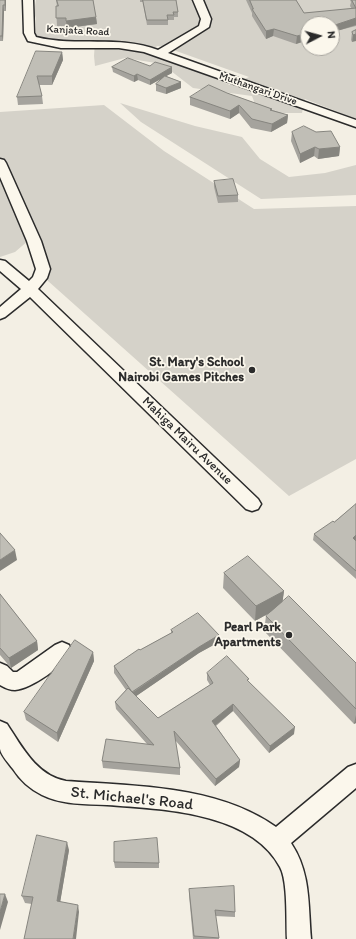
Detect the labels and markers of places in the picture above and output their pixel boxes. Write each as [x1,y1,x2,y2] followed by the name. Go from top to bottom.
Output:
[118,355,244,386] place label: St. Mary's School Nairobi Games Pitches
[247,365,257,375] marker: St. Mary's School Nairobi Games Pitches
[215,620,281,651] place label: Pearl Park Apartments
[284,630,294,640] marker: Pearl Park Apartments

